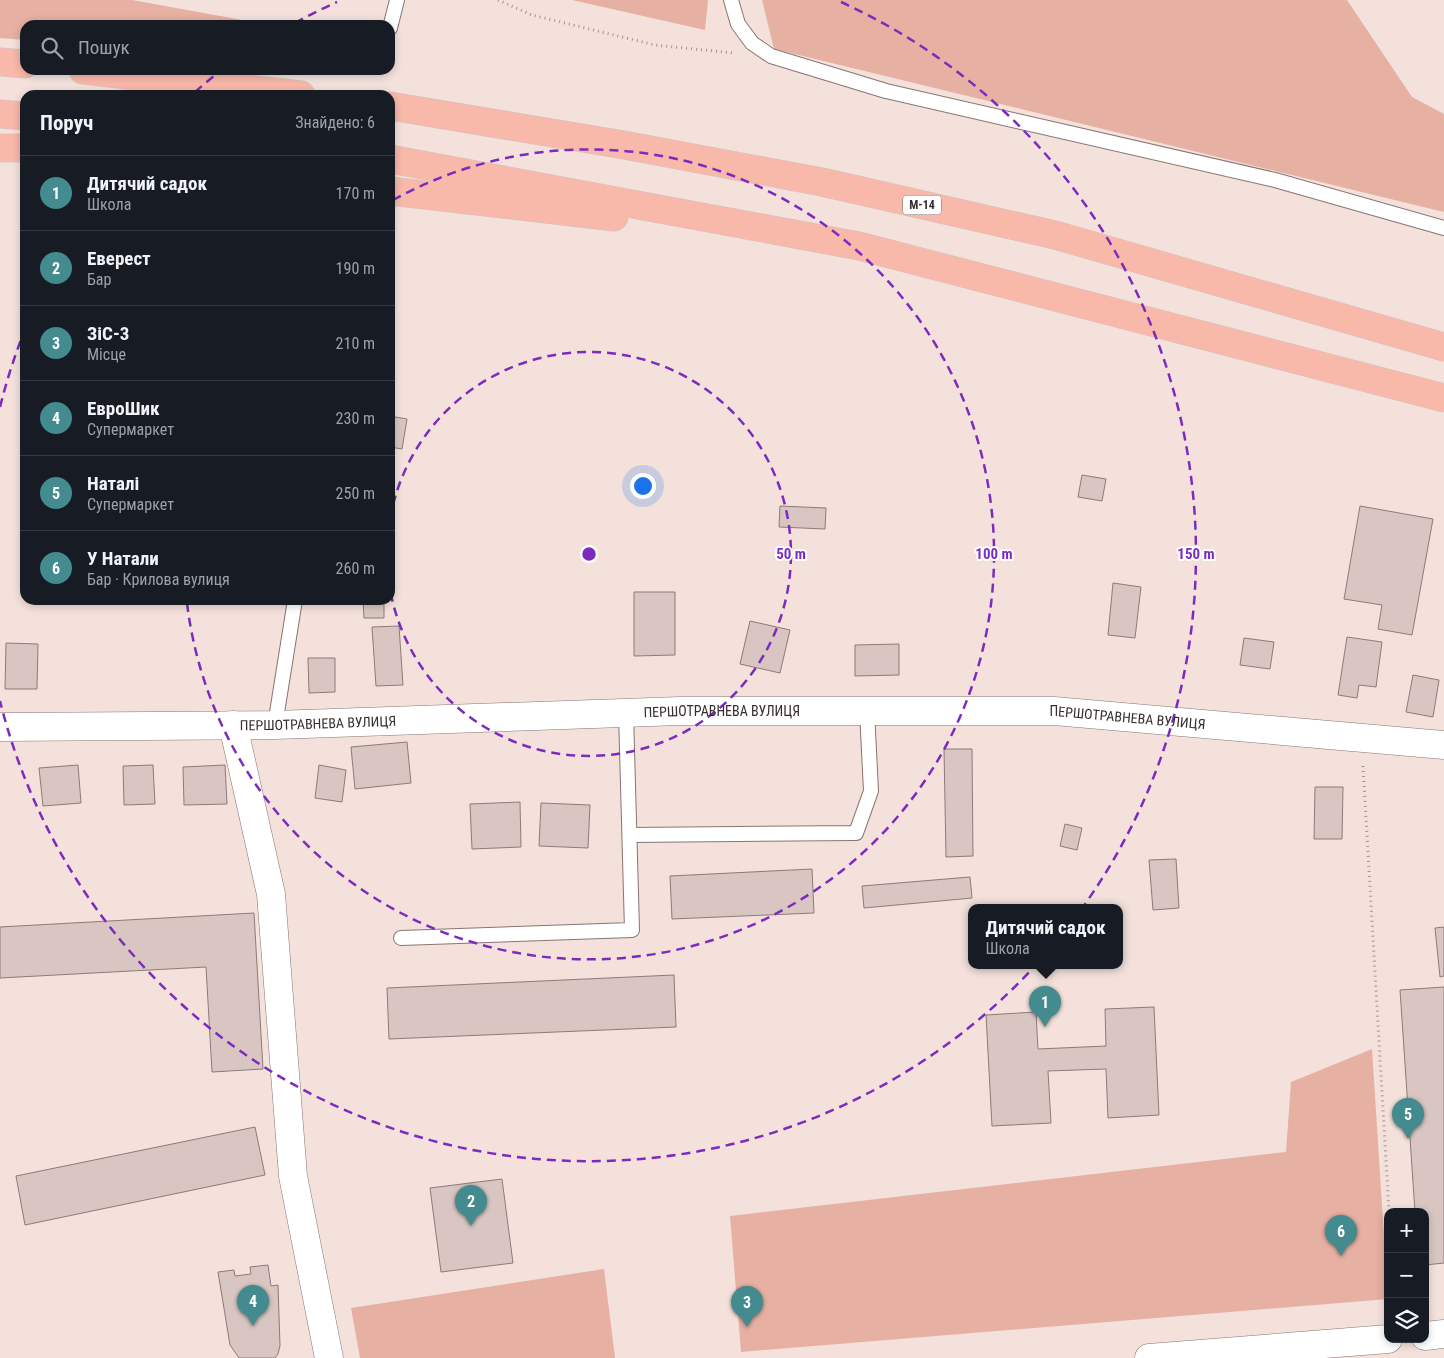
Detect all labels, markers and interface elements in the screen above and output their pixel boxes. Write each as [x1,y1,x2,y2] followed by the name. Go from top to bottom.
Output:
[20,20,395,75] search box
[38,34,66,62] icon: search
[78,36,130,59] text: Пошук
[40,111,93,135] text: Поруч
[295,113,375,132] text: Знайдено: 6
[87,172,207,195] text: Дитячий садок
[52,184,60,203] text: 1
[336,184,375,203] text: 170 m
[87,195,131,214] text: Школа
[903,196,941,214] road number: М-14
[87,247,151,270] text: Еверест
[52,259,60,278] text: 2
[336,259,375,278] text: 190 m
[87,270,111,289] text: Бар
[87,322,129,345] text: ЗіС-3
[52,334,60,353] text: 3
[336,334,375,353] text: 210 m
[87,345,126,364] text: Місце
[87,397,160,420] text: ЕвроШик
[52,409,60,428] text: 4
[336,409,375,428] text: 230 m
[87,420,174,439] text: Супермаркет
[87,472,139,495] text: Наталі
[630,473,656,499] your location
[52,484,60,503] text: 5
[336,484,375,503] text: 250 m
[87,495,174,514] text: Супермаркет
[580,545,598,563] centre of rings
[776,545,806,563] text: 50 m
[975,545,1013,563] text: 100 m
[1177,545,1215,563] text: 150 m
[87,547,159,570] text: У Натали
[52,559,60,578] text: 6
[336,559,375,578] text: 260 m
[87,570,230,589] text: Бар · Крилова вулиця
[643,703,800,720] street label: ПЕРШОТРАВНЕВА ВУЛИЦЯ
[1049,703,1206,732] street label: ПЕРШОТРАВНЕВА ВУЛИЦЯ
[240,713,396,733] street label: ПЕРШОТРАВНЕВА ВУЛИЦЯ
[968,904,1123,969] popup
[985,916,1106,939] text: Дитячий садок
[985,939,1030,958] text: Школа
[1029,986,1061,1027] pin: 1
[1392,1098,1424,1139] pin: 5
[455,1185,487,1226] pin: 2
[1384,1208,1429,1343] map controls
[1384,1208,1429,1253] button: +
[1325,1215,1357,1256] pin: 6
[1384,1253,1429,1298] button: −
[237,1285,269,1326] pin: 4
[731,1286,763,1327] pin: 3
[1384,1298,1429,1343] button: layers

